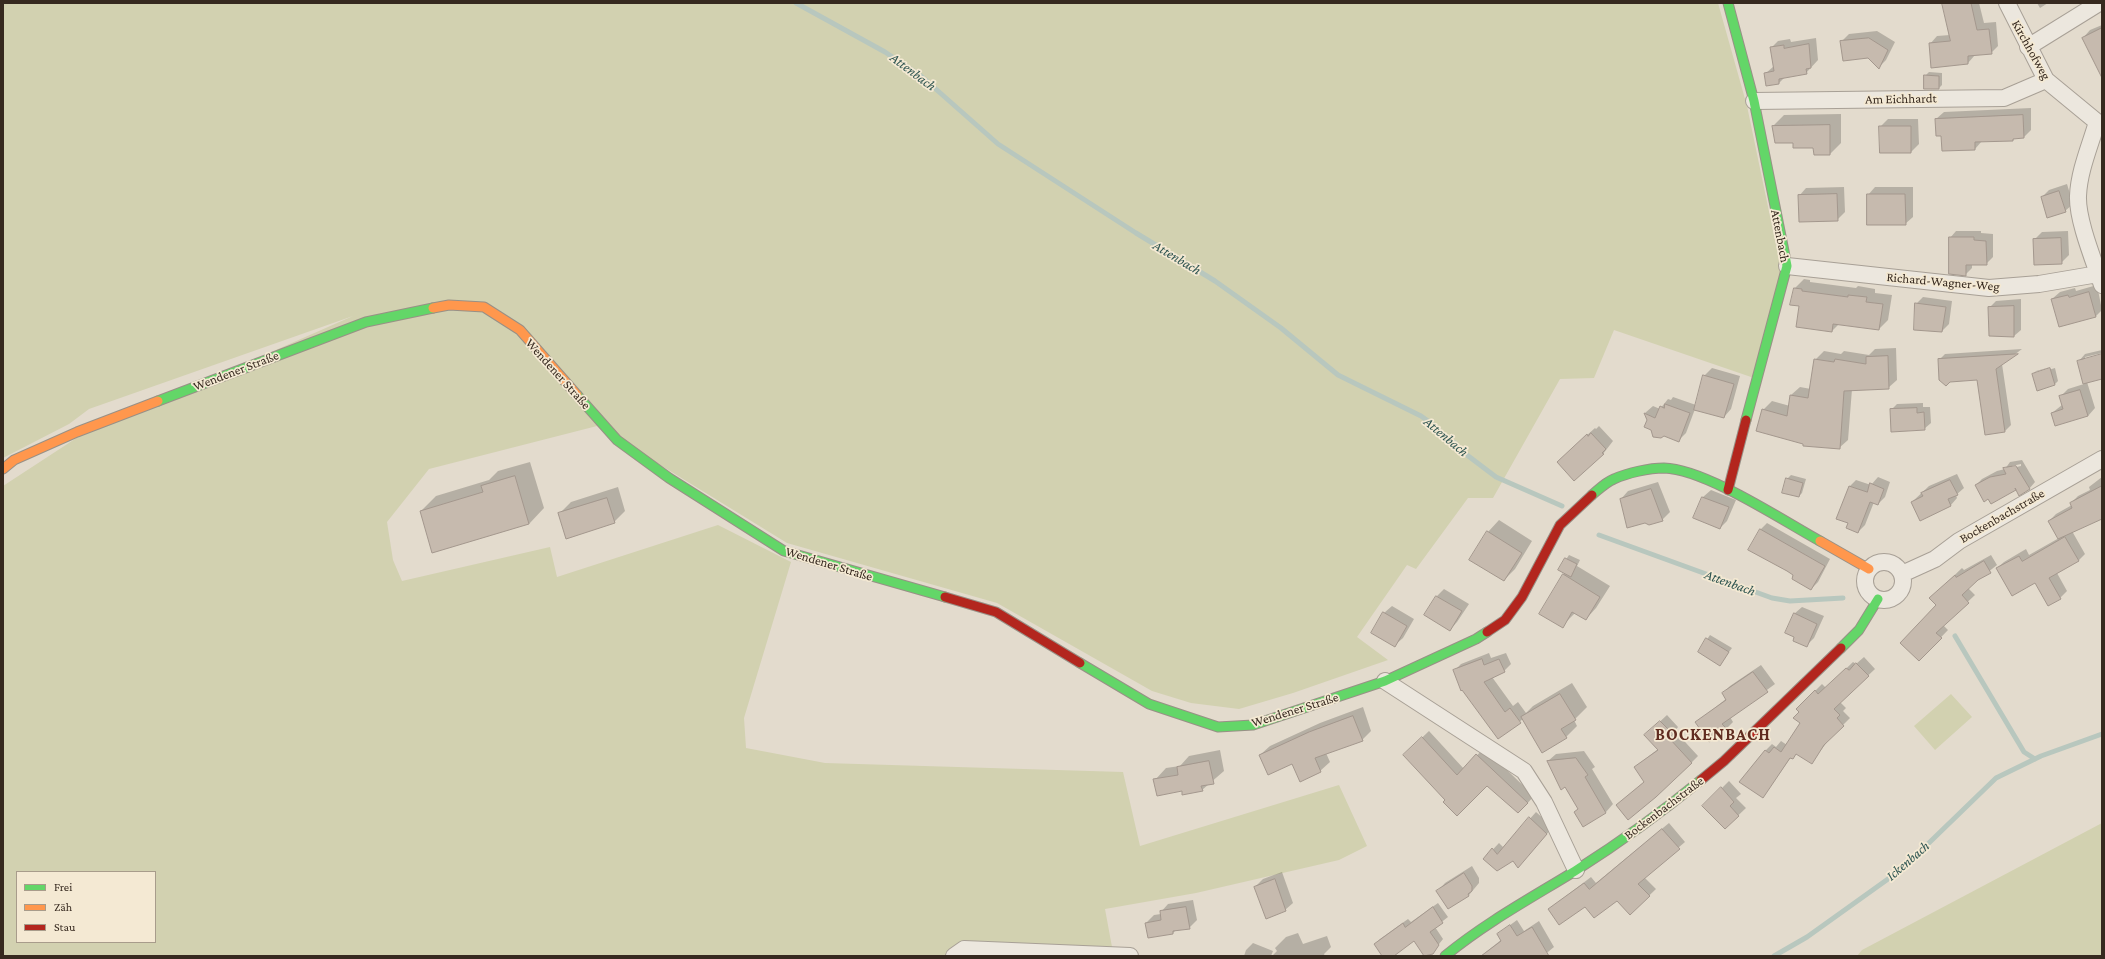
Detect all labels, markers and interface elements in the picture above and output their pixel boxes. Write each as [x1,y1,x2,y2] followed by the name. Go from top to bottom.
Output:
[2008,17,2054,83] street label: Kirchhofweg
[887,49,939,95] water label: Attenbach
[1865,91,1937,107] street label: Am Eichhardt
[1767,208,1793,264] street label: Attenbach
[1150,237,1204,279] water label: Attenbach
[1886,269,2000,295] street label: Richard-Wagner-Weg
[522,335,594,413] street label: Wendener Straße
[191,348,281,394] street label: Wendener Straße
[1420,414,1472,460] water label: Attenbach
[1957,485,2047,547] street label: Bockenbachstraße
[784,543,874,585] street label: Wendener Straße
[1702,566,1758,600] water label: Attenbach
[1250,689,1340,731] street label: Wendener Straße
[1655,725,1771,745] district label: BOCKENBACH
[1621,773,1707,843] street label: Bockenbachstraße
[1883,838,1933,884] water label: Ickenbach
[16,871,156,943] legend
[54,880,72,894] text: Frei
[54,900,72,914] text: Zäh
[54,920,75,934] text: Stau

